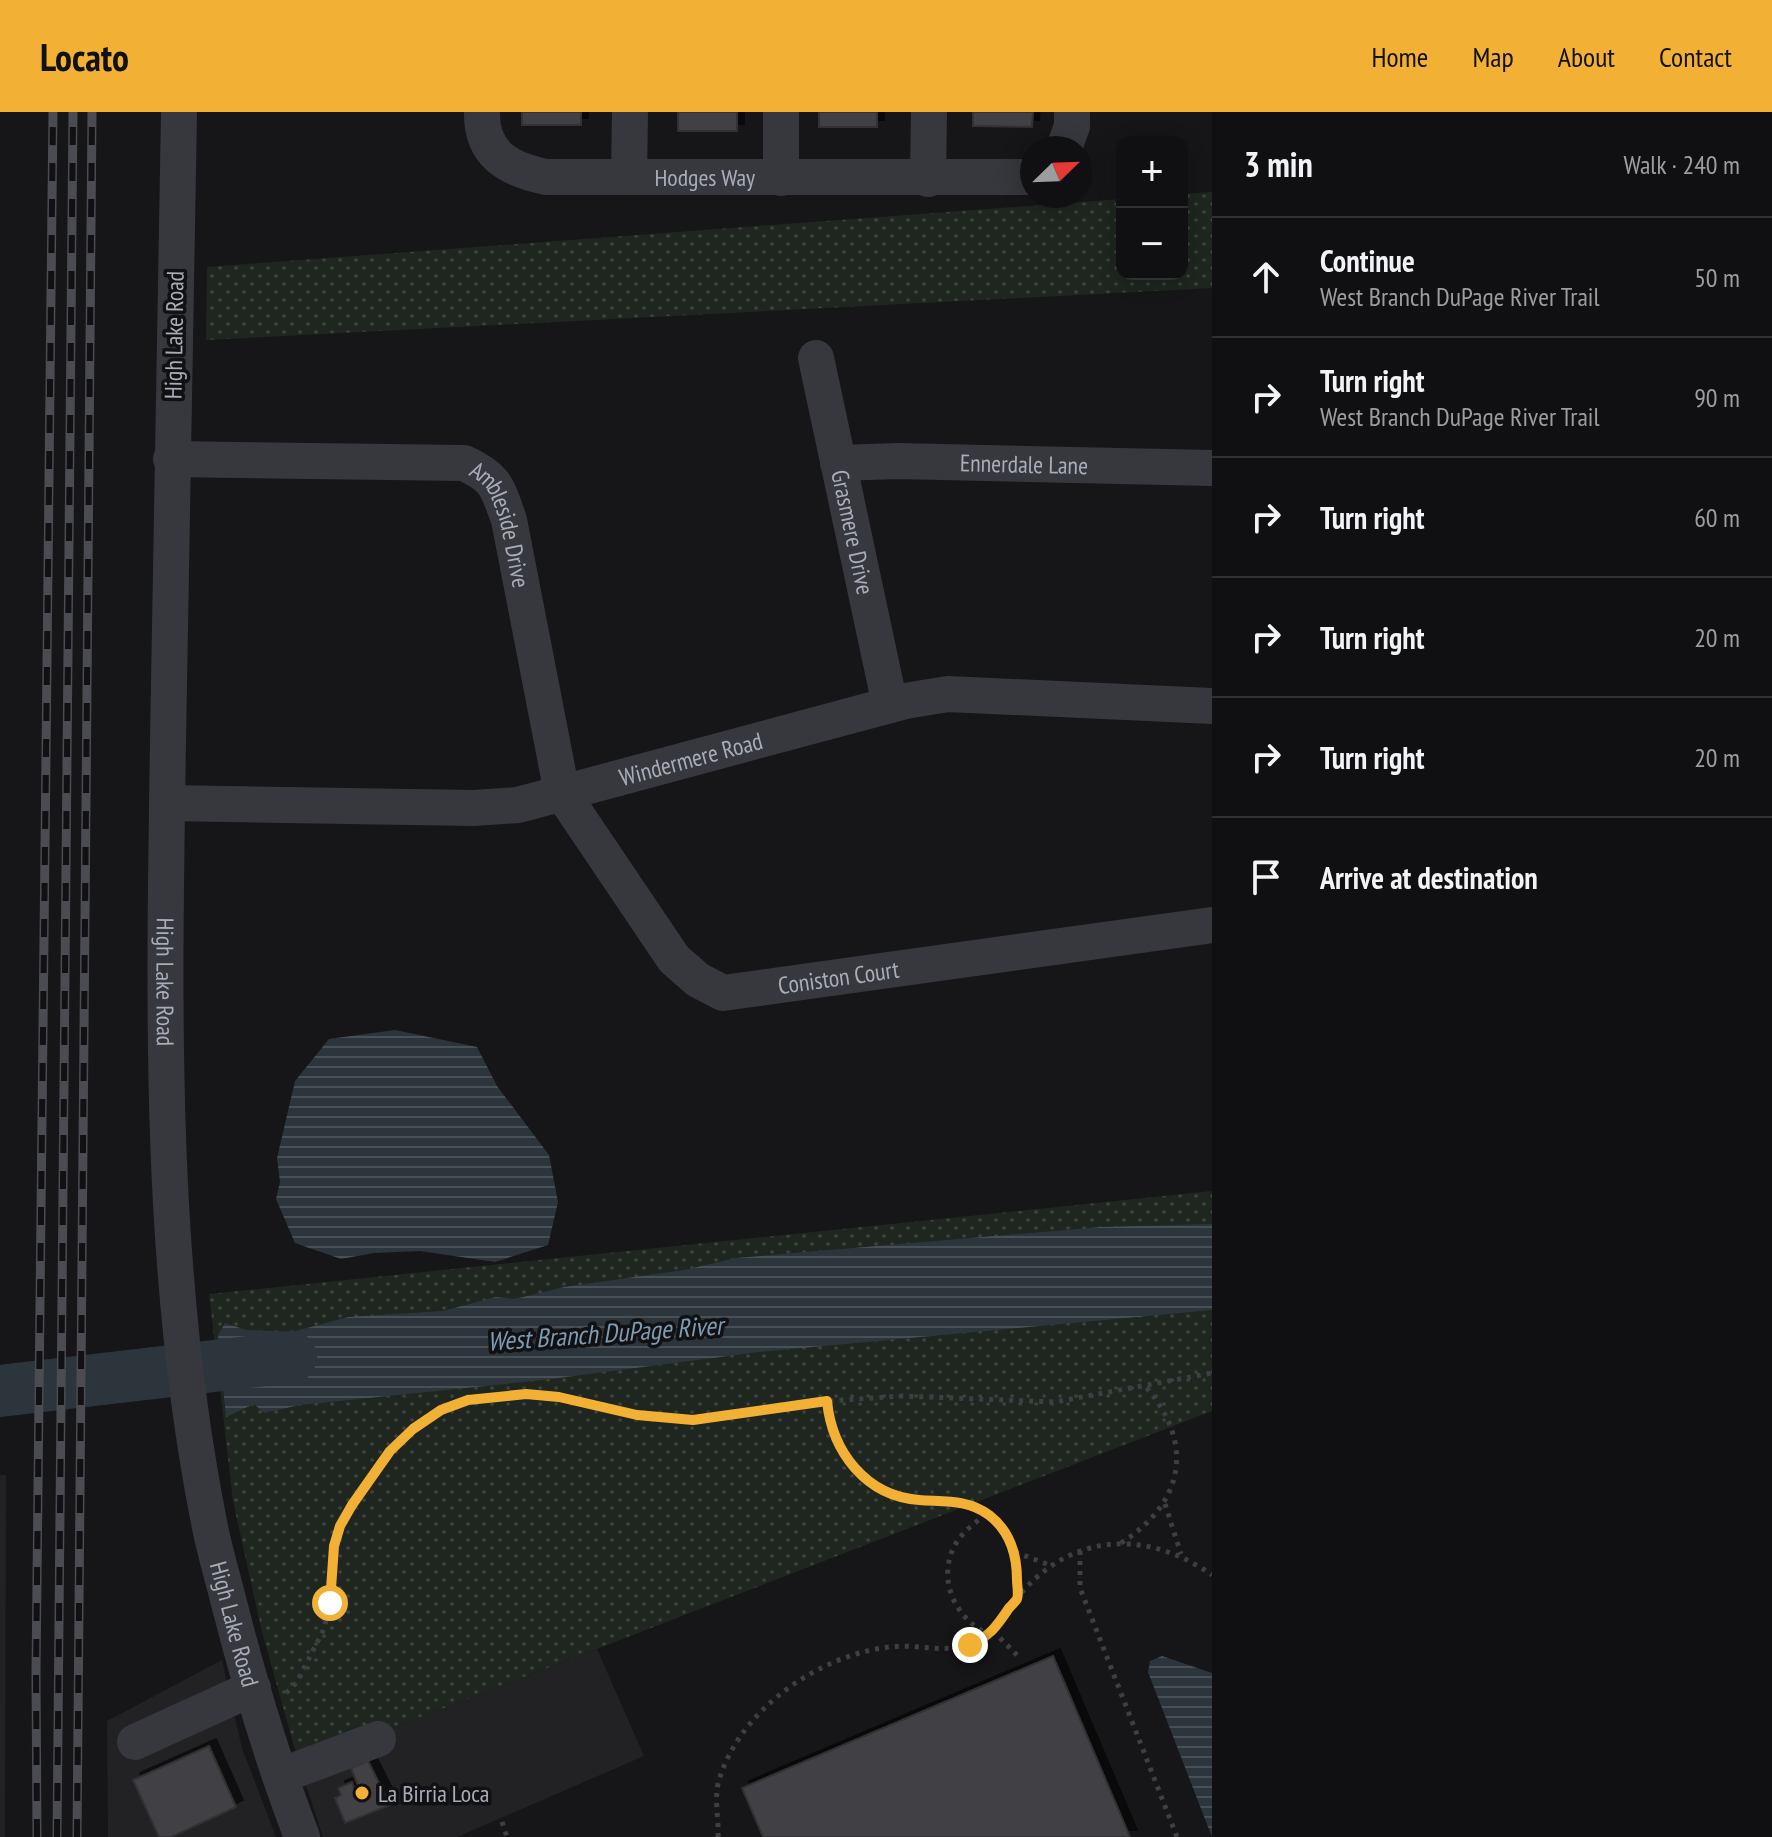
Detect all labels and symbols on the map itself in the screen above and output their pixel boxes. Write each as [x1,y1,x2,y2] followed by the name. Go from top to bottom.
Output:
[1020,136,1092,208] north arrow
[654,162,755,193] street label: Hodges Way
[157,271,191,399] street label: High Lake Road
[959,447,1088,481] street label: Ennerdale Lane
[465,454,537,590] street label: Ambleside Drive
[825,467,882,597] street label: Grasmere Drive
[616,725,766,793] street label: Windermere Road
[150,918,181,1046] street label: High Lake Road
[776,953,901,1001] street label: Coniston Court
[486,1308,728,1358] water label: West Branch DuPage River
[203,1558,266,1690] street label: High Lake Road
[312,1585,348,1621] route start
[952,1627,988,1663] route end
[378,1778,489,1809] place label: La Birria Loca
[353,1784,371,1802] marker: La Birria Loca

